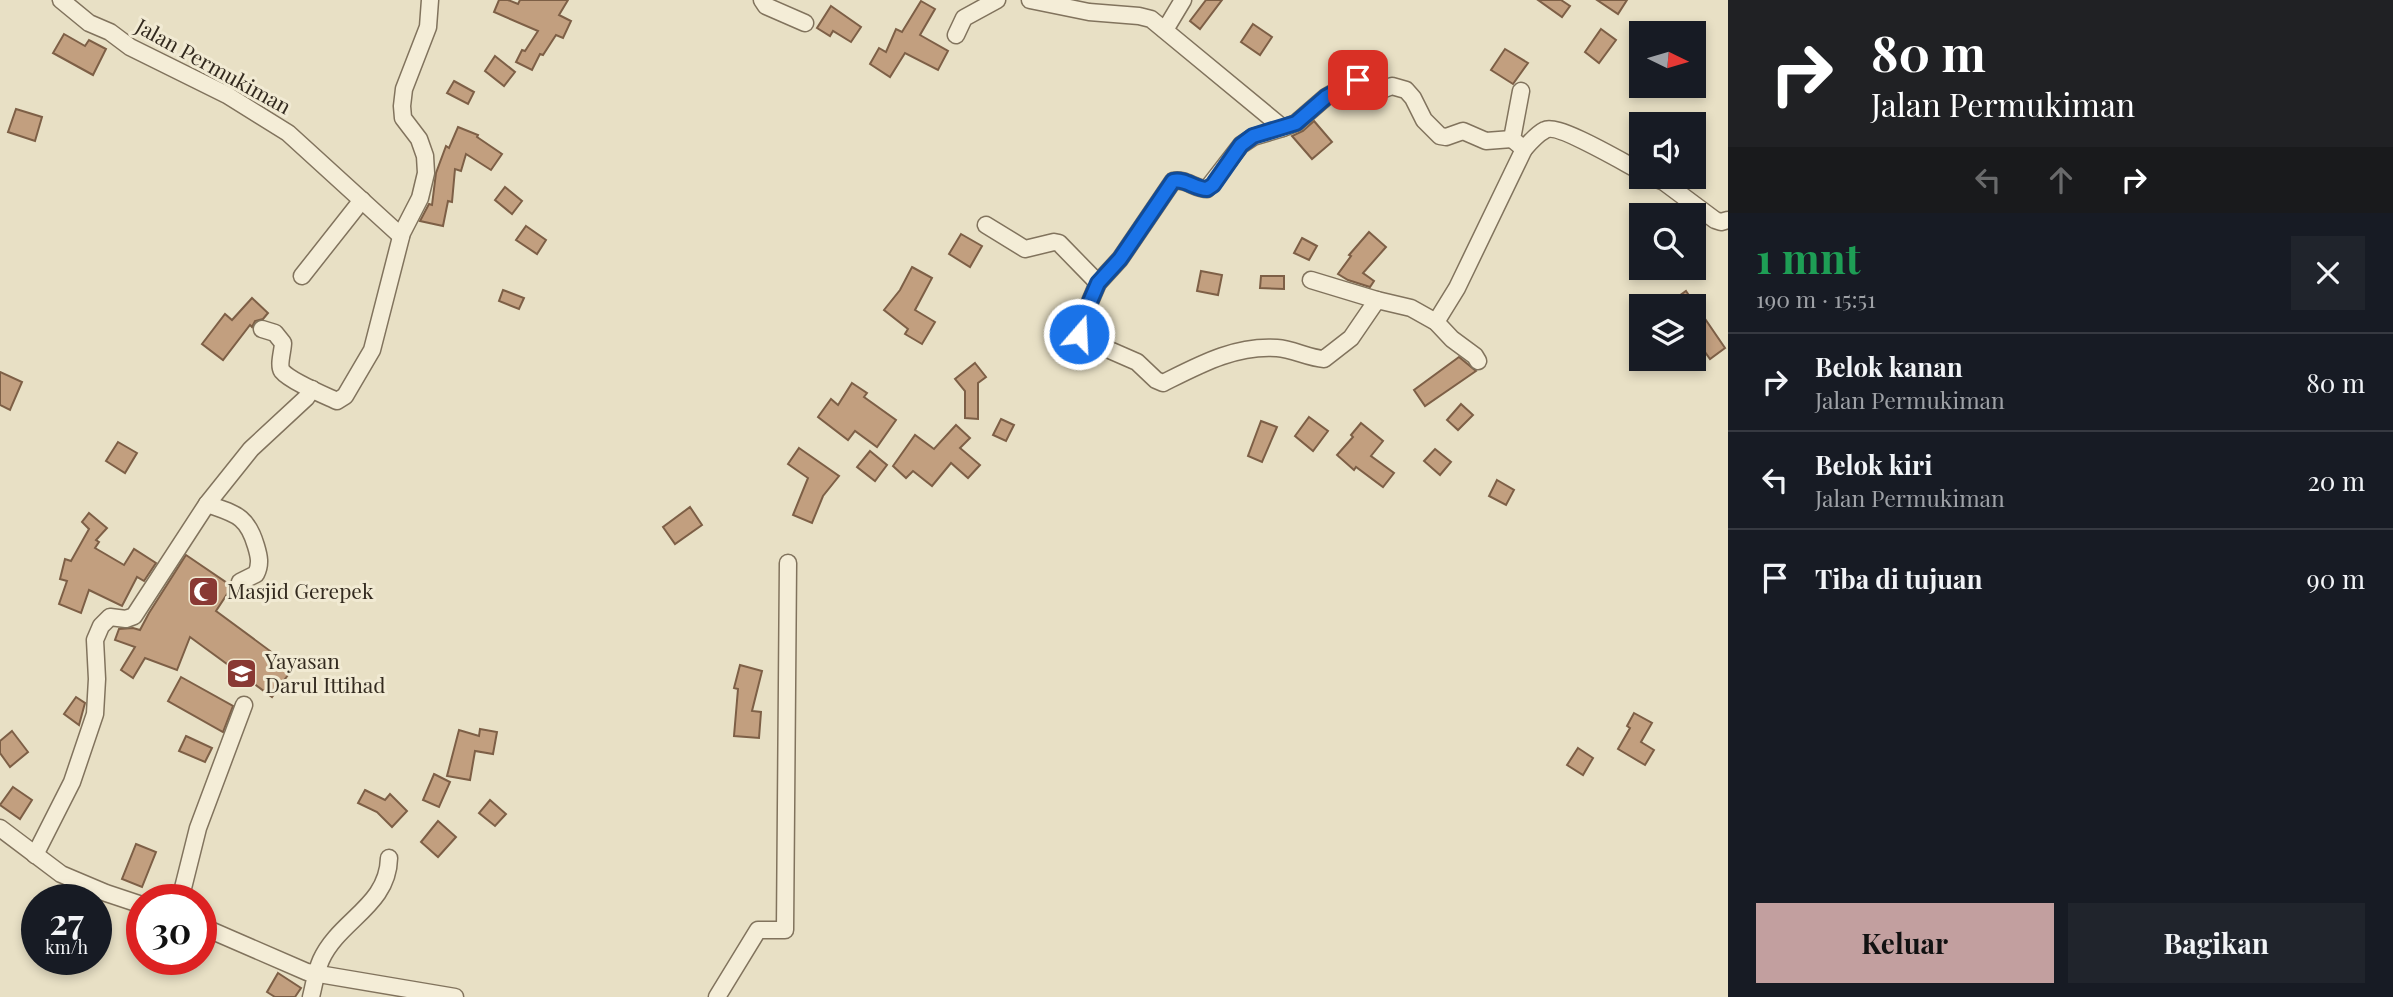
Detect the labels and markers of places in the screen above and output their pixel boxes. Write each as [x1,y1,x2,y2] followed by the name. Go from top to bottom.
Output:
[1328,50,1388,110] pin
[187,575,221,609] mosque icon: Masjid Gerepek
[227,576,374,604] place label: Masjid Gerepek
[264,646,386,698] place label: Yayasan Darul Ittihad
[225,657,259,691] school or university icon: Yayasan Darul Ittihad

